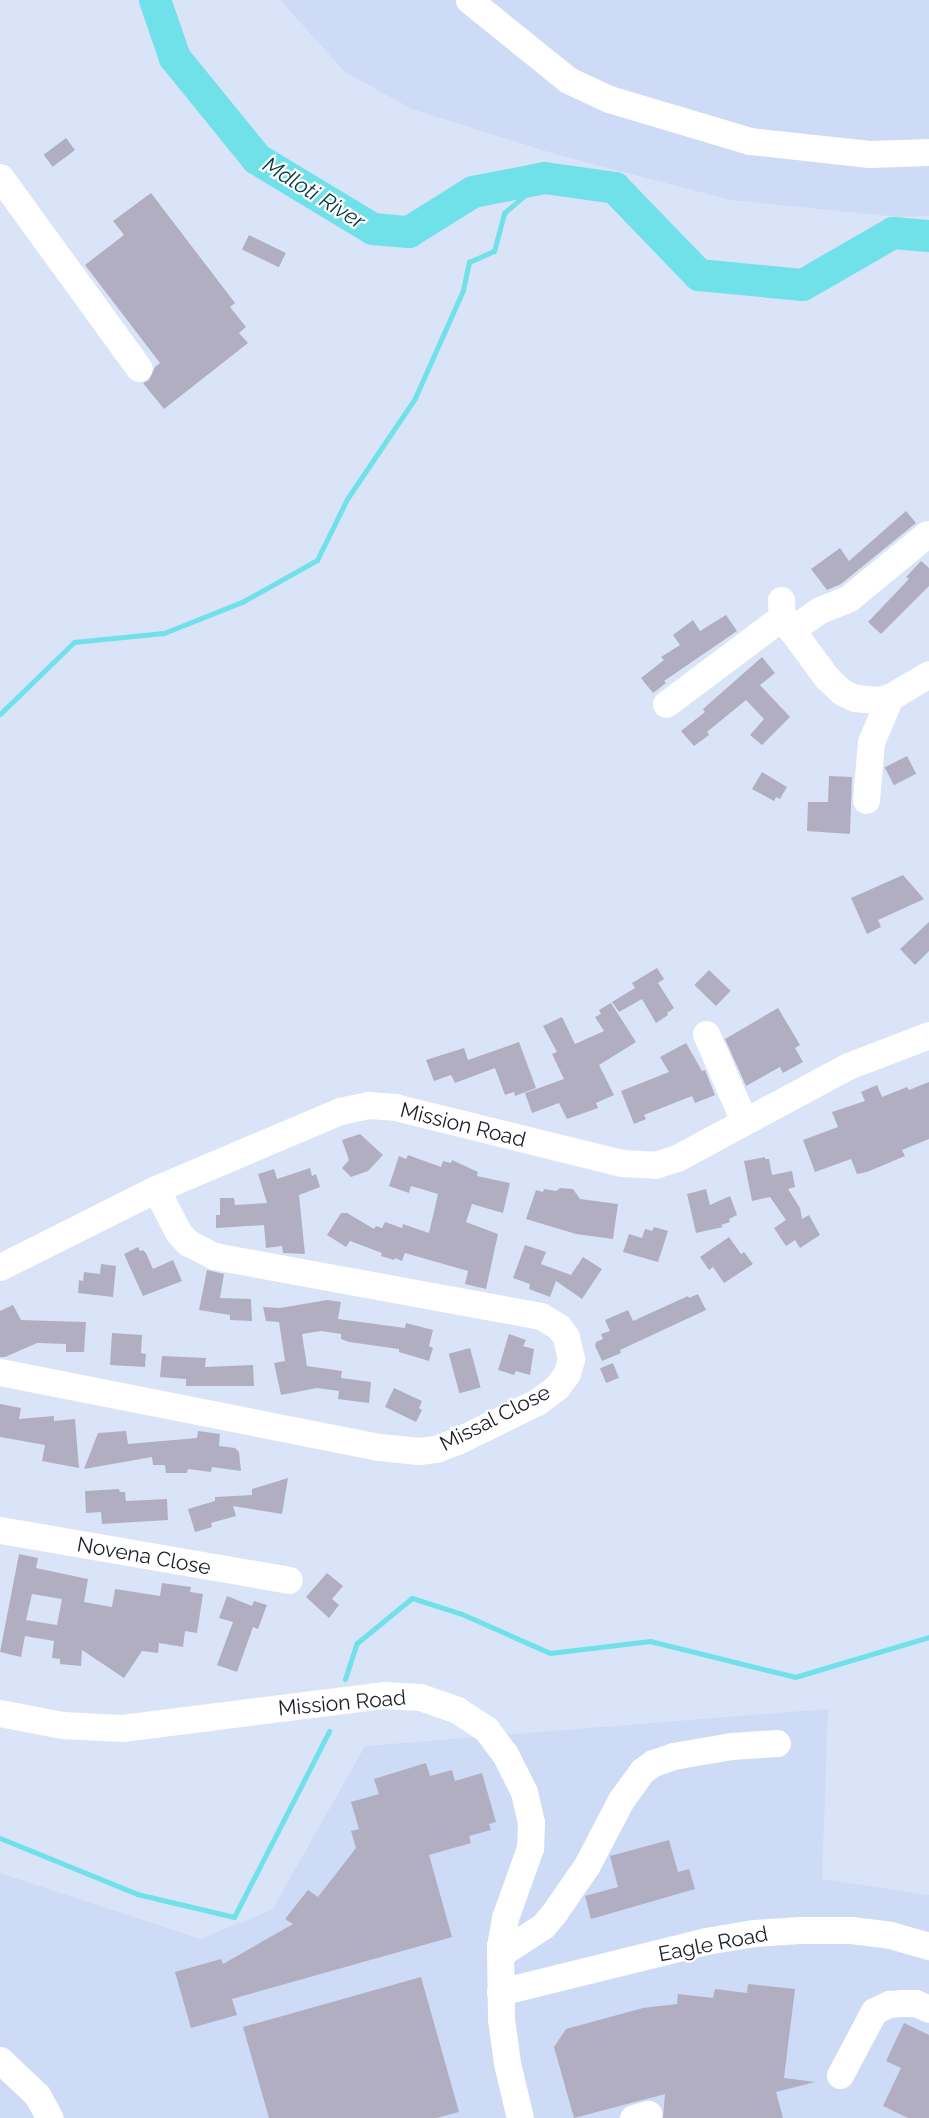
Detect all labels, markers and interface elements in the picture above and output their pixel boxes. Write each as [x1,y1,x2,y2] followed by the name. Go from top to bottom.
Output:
[258,151,370,235] water label: Mdloti River
[398,1097,528,1153] street label: Mission Road
[435,1379,555,1457] street label: Missal Close
[75,1532,213,1580] street label: Novena Close
[277,1685,407,1721] street label: Mission Road
[656,1921,770,1967] street label: Eagle Road

